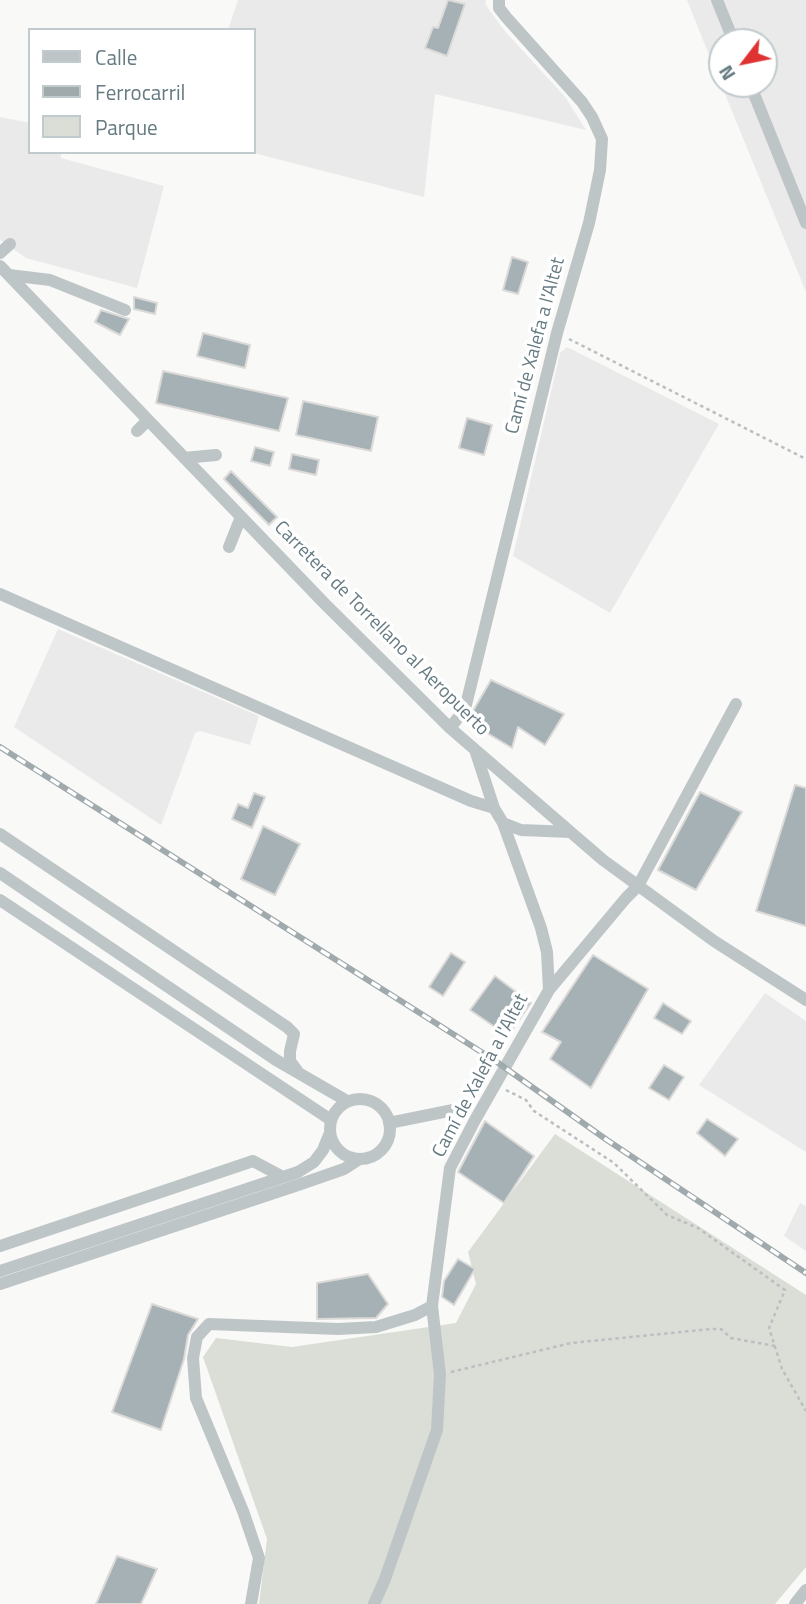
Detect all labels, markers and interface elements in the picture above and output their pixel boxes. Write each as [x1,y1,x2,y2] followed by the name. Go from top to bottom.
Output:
[28,28,256,154] legend
[708,28,778,98] north arrow
[95,41,137,73] text: Calle
[711,60,742,87] text: N
[95,76,185,108] text: Ferrocarril
[95,111,158,143] text: Parque
[501,255,571,437] street label: Camí de Xalefa a l'Altet
[269,517,493,741] street label: Carretera de Torrellano al Aeropuerto
[428,990,534,1162] street label: Camí de Xalefa a l'Altet

